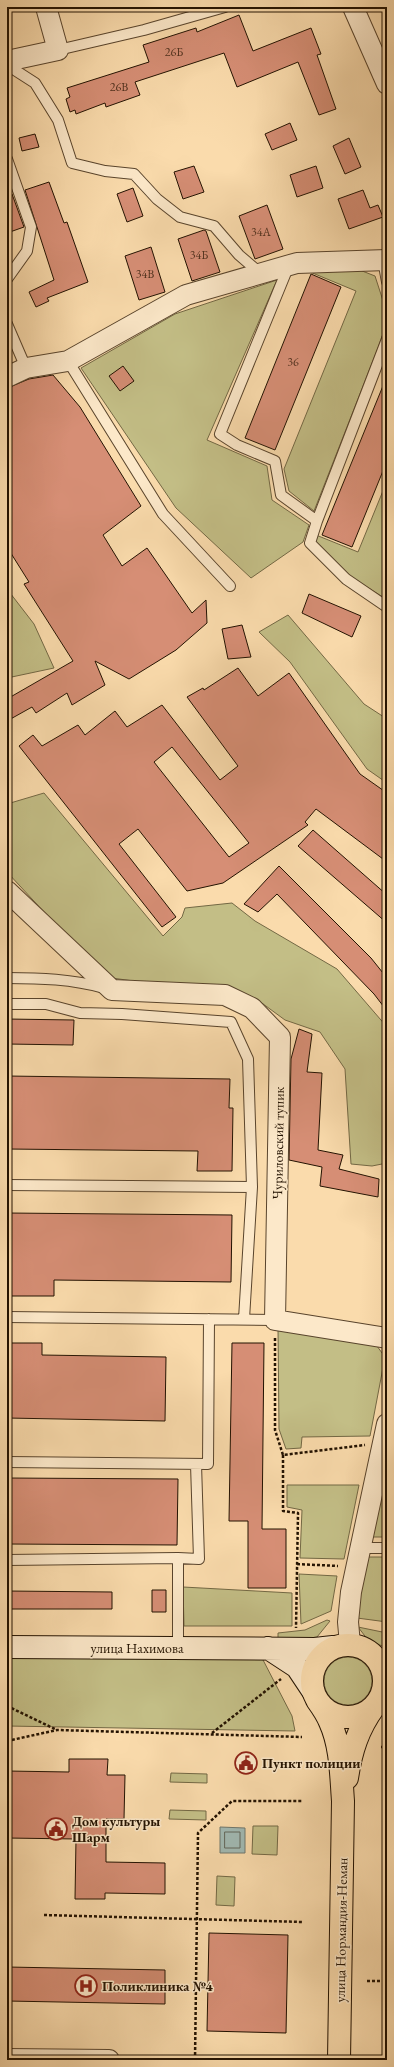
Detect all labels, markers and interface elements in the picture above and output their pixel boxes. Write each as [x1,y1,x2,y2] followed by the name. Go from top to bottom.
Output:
[165,44,183,60] house number: 26Б
[110,79,128,95] house number: 26В
[251,224,272,240] house number: 34А
[190,247,208,263] house number: 34Б
[136,266,154,282] house number: 34В
[287,354,299,370] house number: 36
[268,1086,288,1199] street label: Чуриловский тупик
[90,1639,184,1657] street label: улица Нахимова
[233,1750,259,1776] public building icon: Пункт полиции
[262,1754,360,1772] place label: Пункт полиции
[72,1812,160,1846] place label: Дом культуры Шарм
[43,1816,69,1842] public building icon: Дом культуры Шарм
[331,1857,351,2003] street label: улица Нормандия-Неман
[73,1973,99,1999] hospital icon: Поликлиника №4
[102,1977,213,1995] place label: Поликлиника №4

